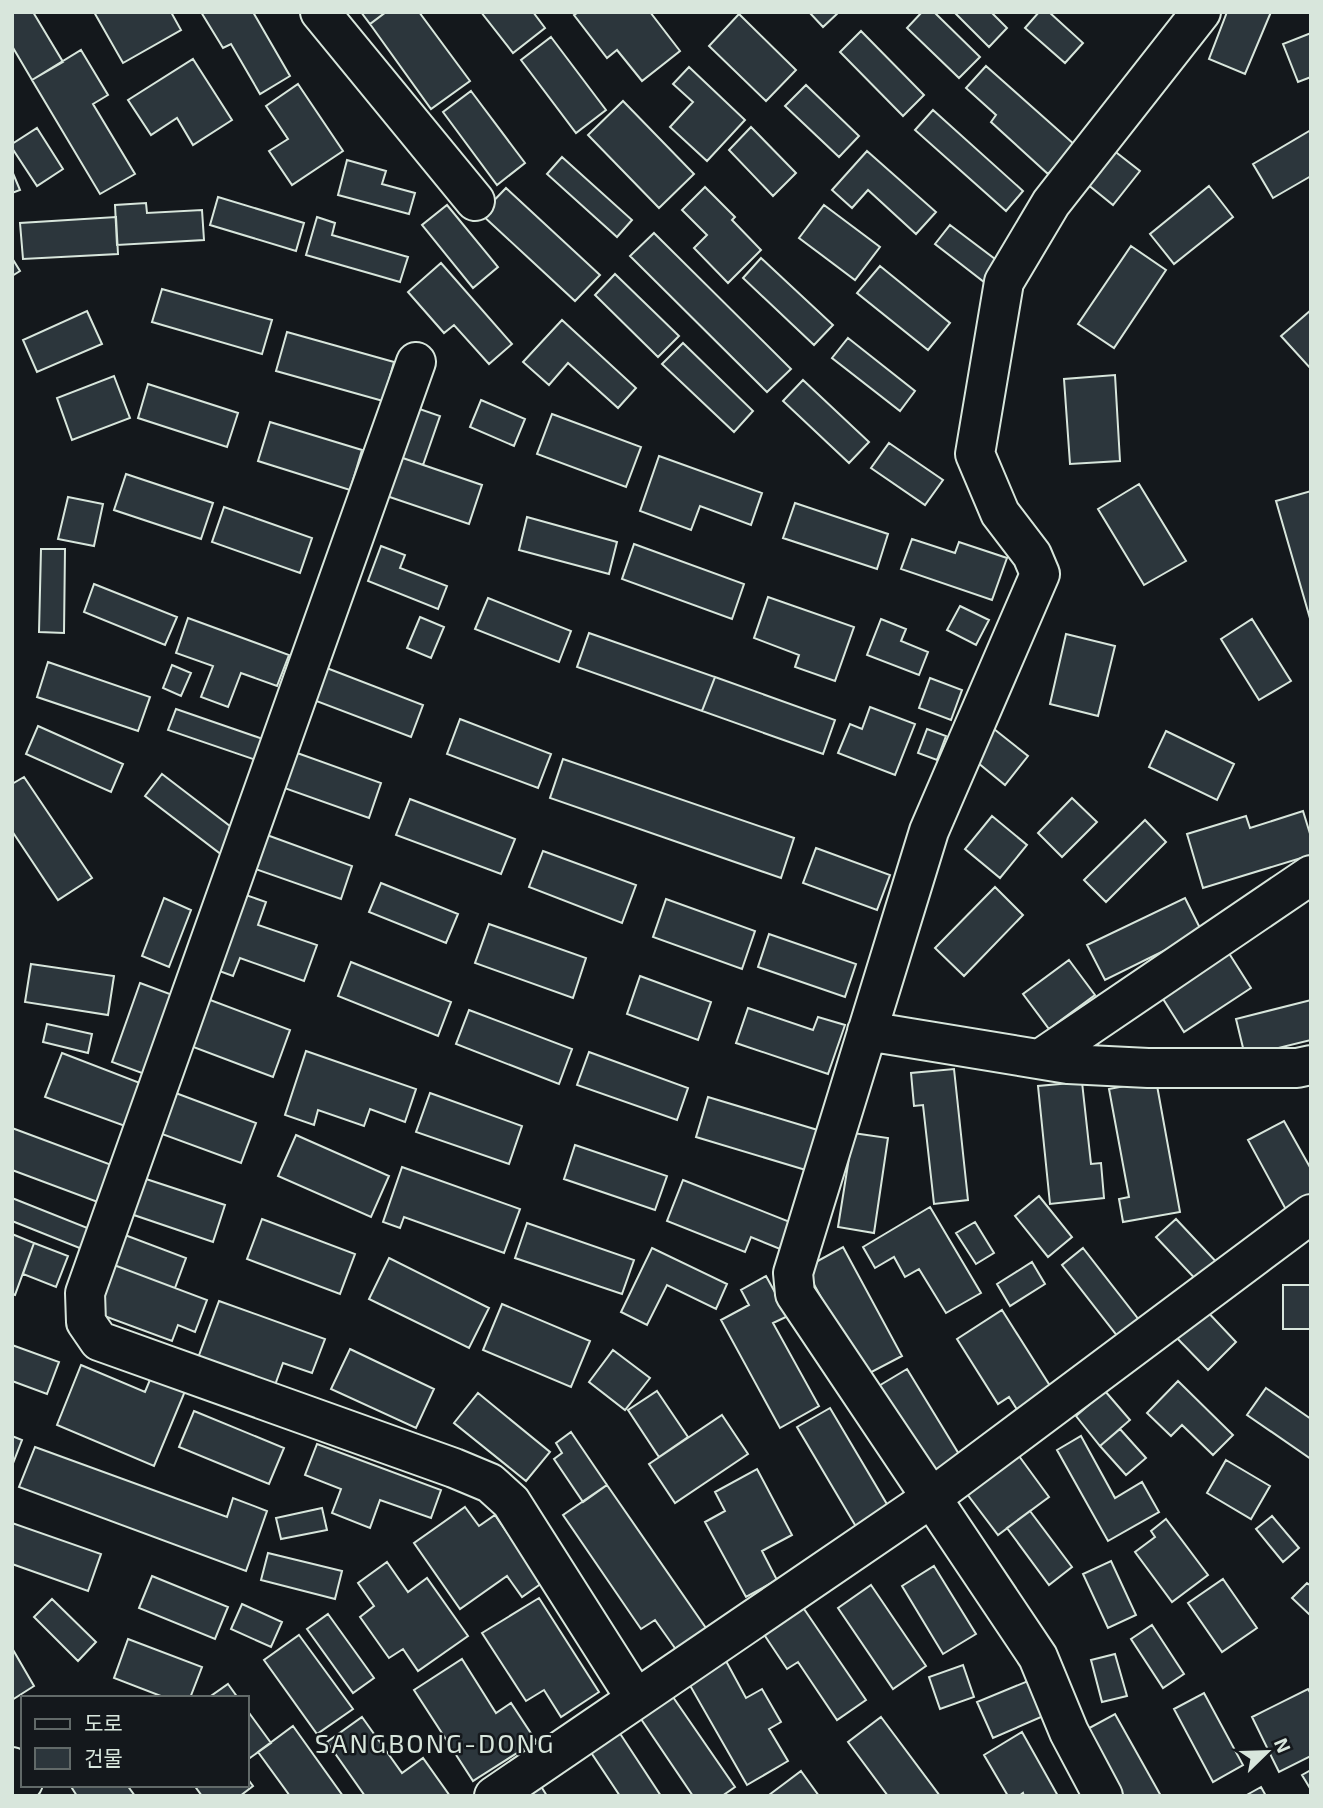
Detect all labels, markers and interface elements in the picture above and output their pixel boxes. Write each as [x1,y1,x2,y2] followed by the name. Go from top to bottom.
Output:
[21,1696,248,1787] legend
[84,1710,123,1735] text: 도로
[1232,1717,1302,1787] north arrow
[315,1727,555,1758] district label: SANGBONG-DONG
[1270,1734,1296,1756] text: N
[84,1745,123,1770] text: 건물

